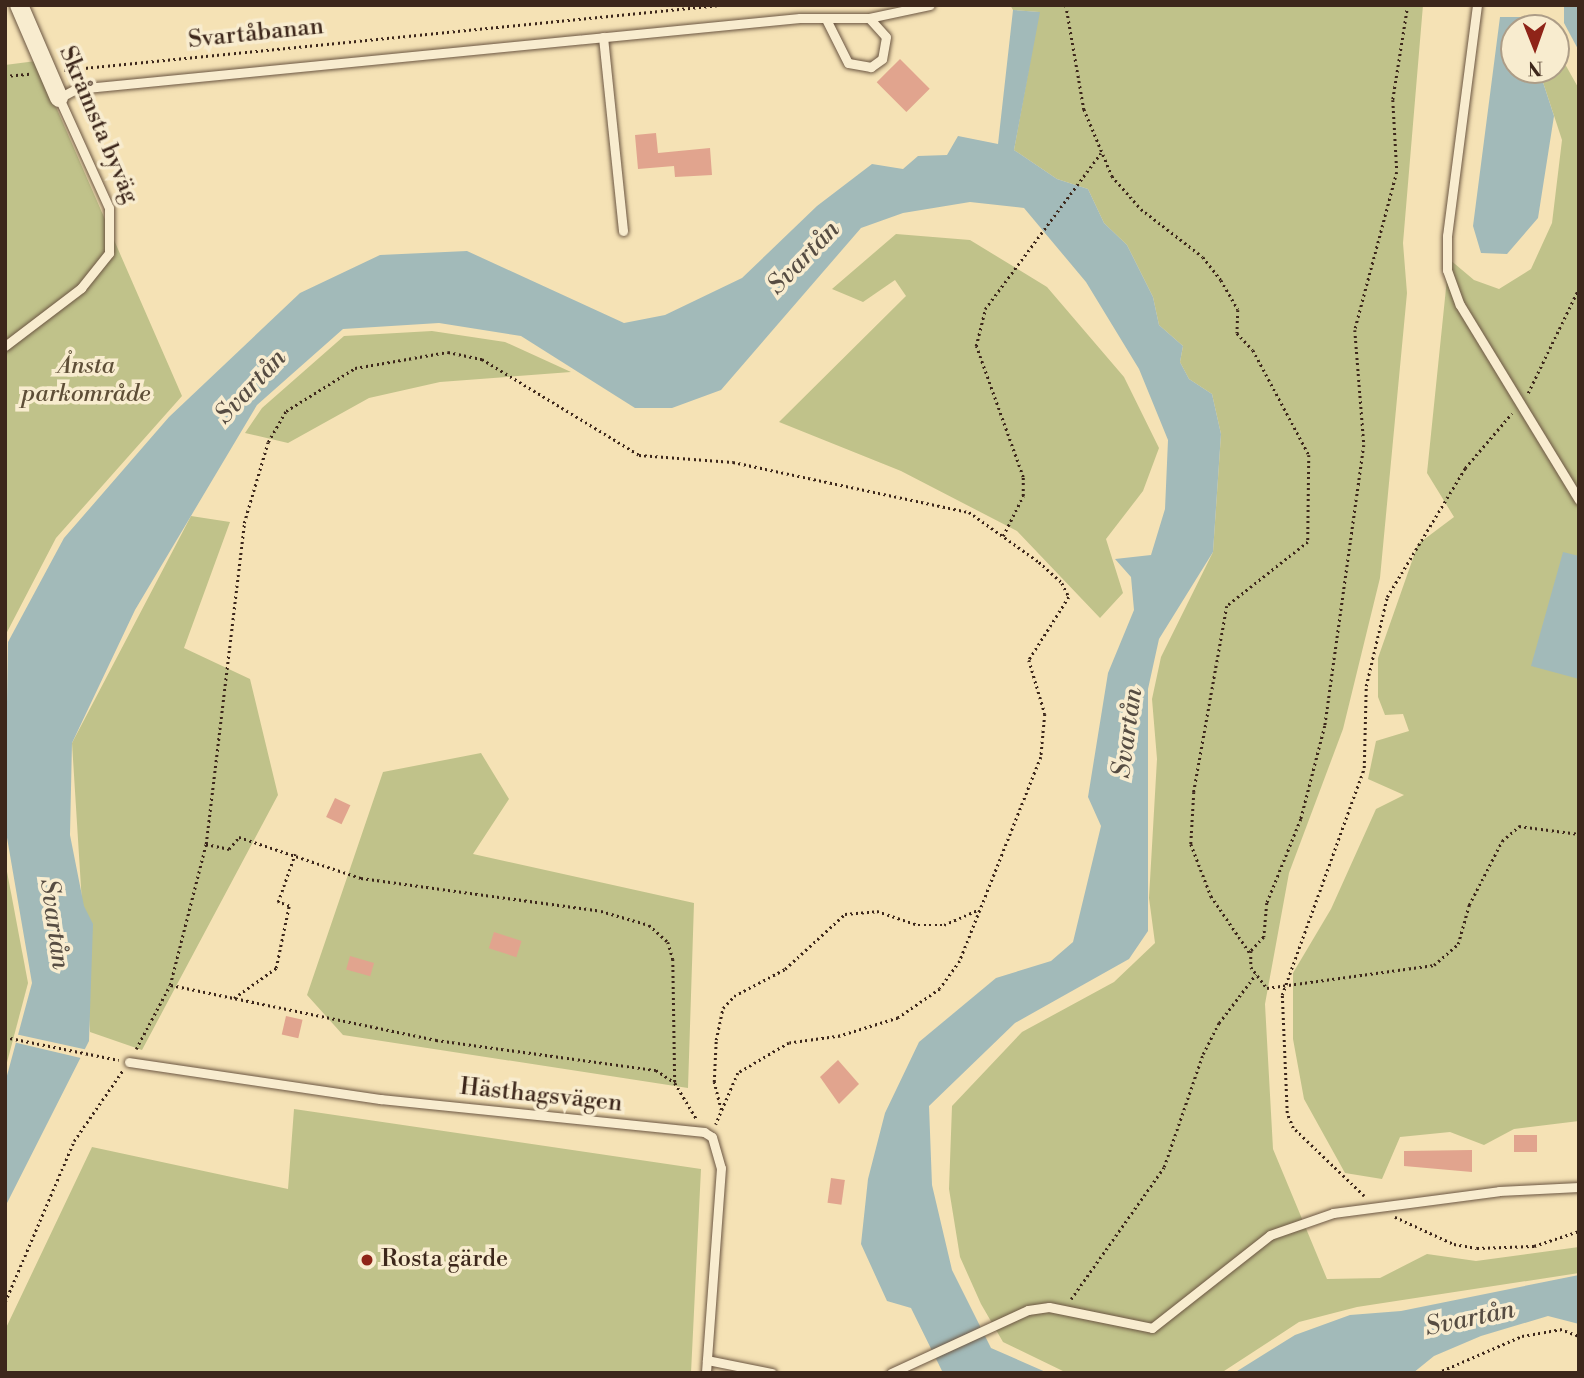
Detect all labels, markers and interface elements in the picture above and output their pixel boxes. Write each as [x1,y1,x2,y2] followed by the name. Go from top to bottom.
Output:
[187,13,325,55] street label: Svartåbanan
[1500,14,1570,84] north arrow
[52,42,144,208] street label: Skråmsta byväg
[1528,56,1543,80] text: N
[761,214,847,302] water label: Svartån
[209,343,293,431] water label: Svartån
[22,353,150,409] park label: Ånsta parkområde
[1106,686,1150,780] water label: Svartån
[32,877,76,971] water label: Svartån
[458,1073,624,1119] street label: Hästhagsvägen
[381,1246,508,1274] place label: Rosta gärde
[359,1252,375,1268] marker: Rosta gärde
[1422,1294,1518,1344] water label: Svartån

